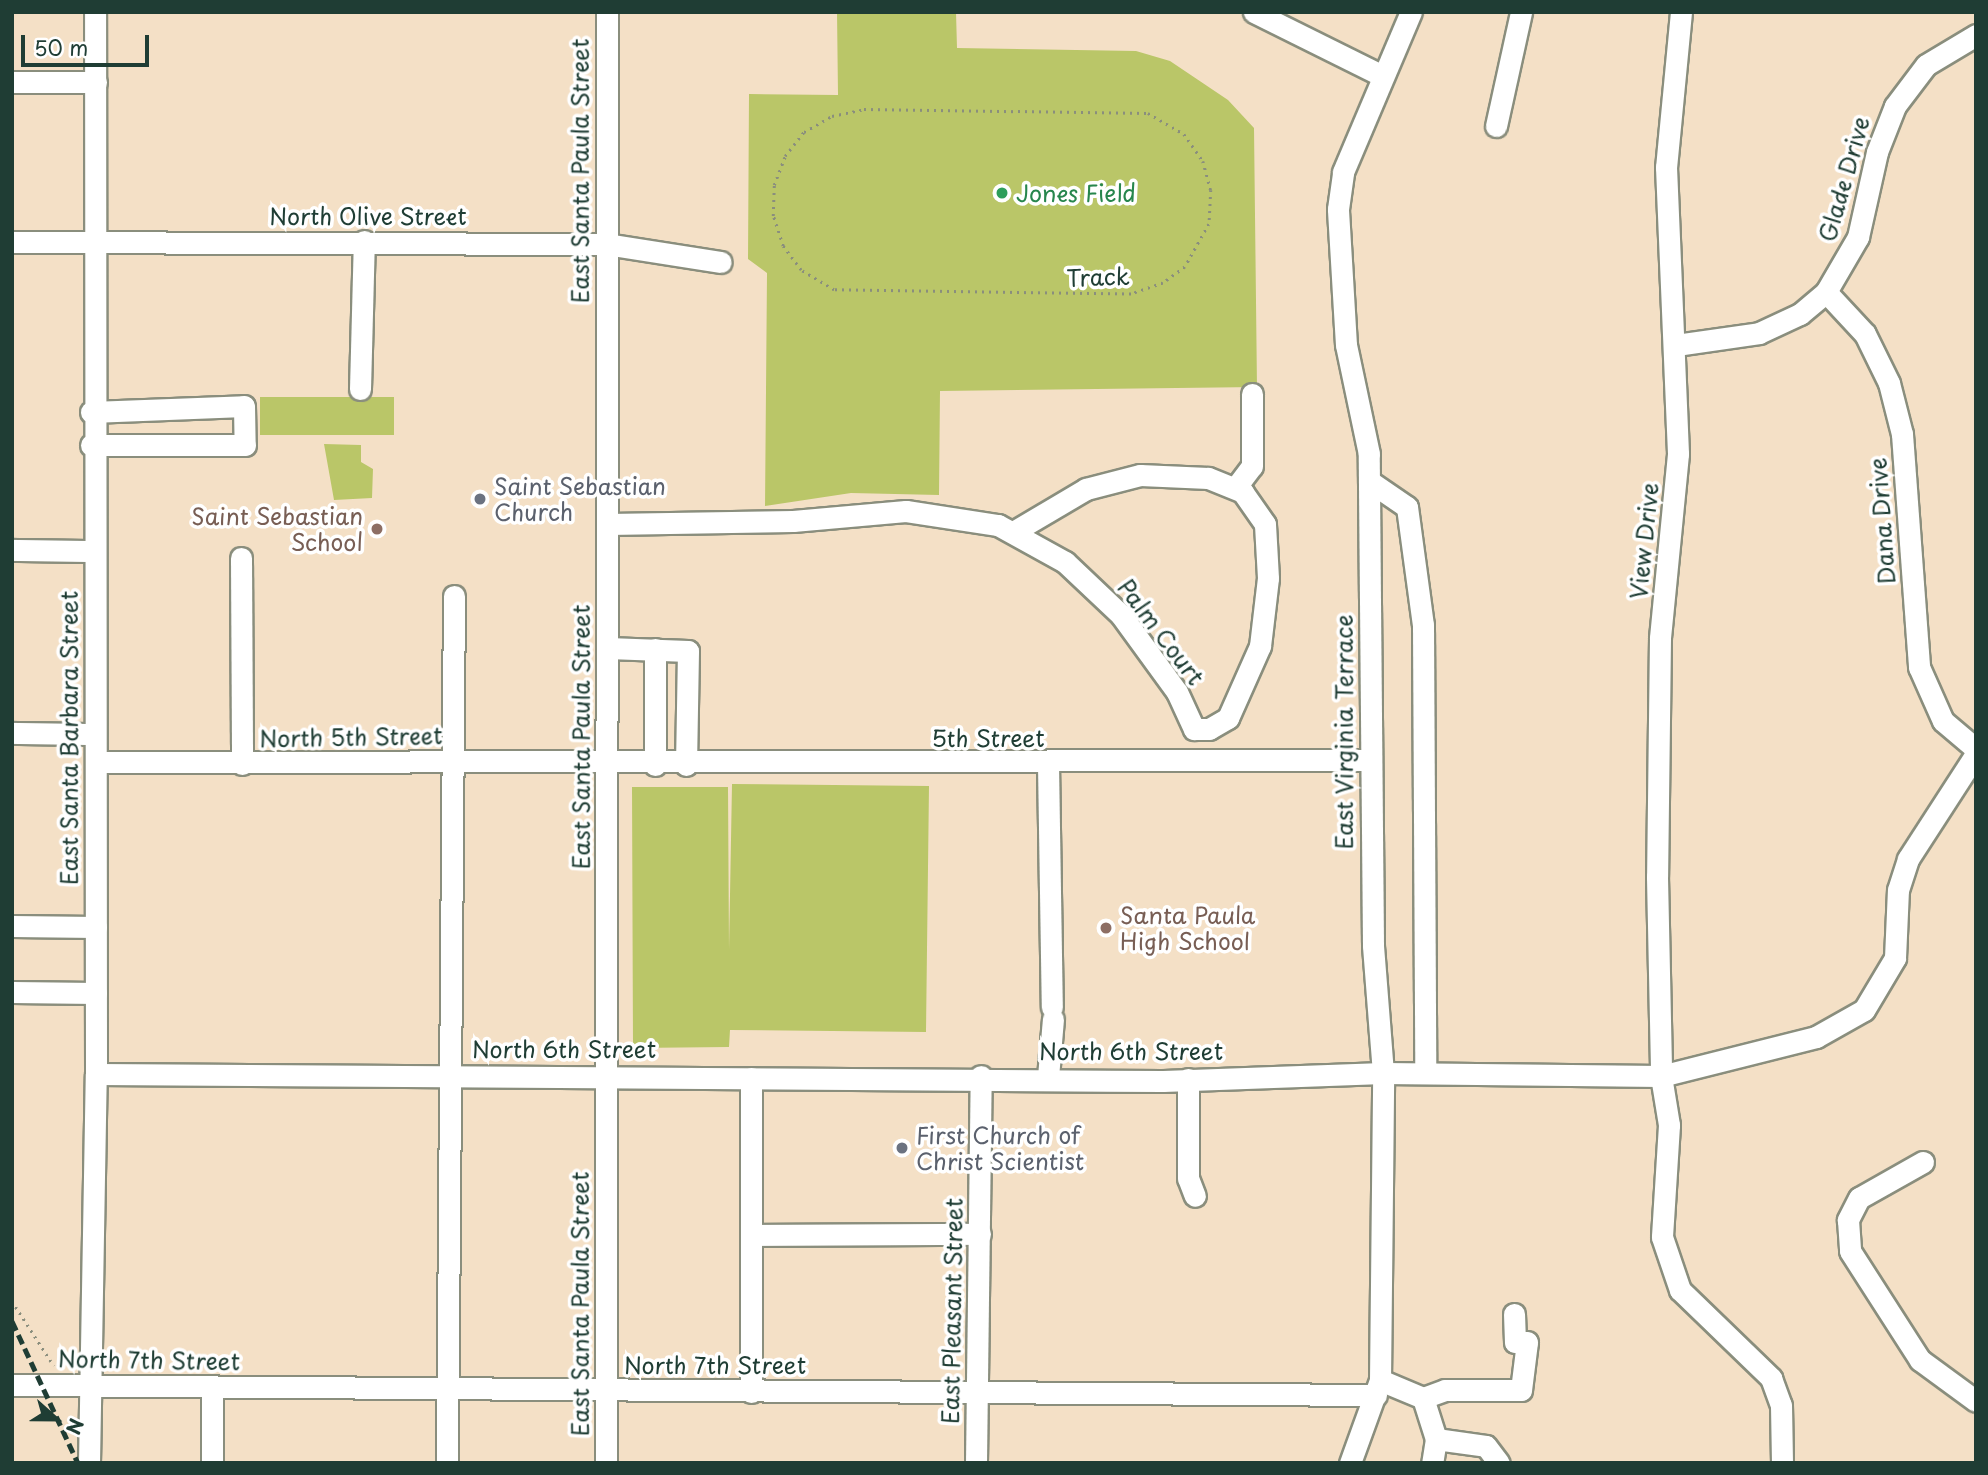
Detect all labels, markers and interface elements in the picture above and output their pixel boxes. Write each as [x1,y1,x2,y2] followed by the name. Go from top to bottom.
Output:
[24,21,152,65] scale bar
[34,31,88,63] text: 50 m
[566,38,594,304] street label: East Santa Paula Street
[1813,113,1875,245] street label: Glade Drive
[1016,179,1138,207] place label: Jones Field
[994,185,1010,201] marker: Jones Field
[267,202,469,230] street label: North Olive Street
[1066,262,1130,292] street label: Track
[1864,457,1900,585] street label: Dana Drive
[494,472,666,526] place label: Saint Sebastian Church
[1624,481,1664,601] street label: View Drive
[472,491,488,507] marker: Saint Sebastian Church
[191,502,363,556] place label: Saint Sebastian School
[369,521,385,537] marker: Saint Sebastian School
[1112,574,1210,690] street label: Palm Court
[55,590,83,886] street label: East Santa Barbara Street
[567,604,595,870] street label: East Santa Paula Street
[1330,616,1358,848] street label: East Virginia Terrace
[258,722,444,752] street label: North 5th Street
[931,724,1045,752] street label: 5th Street
[1120,901,1254,955] place label: Santa Paula High School
[1098,920,1114,936] marker: Santa Paula High School
[470,1035,658,1063] street label: North 6th Street
[1037,1037,1225,1065] street label: North 6th Street
[916,1121,1085,1175] place label: First Church of Christ Scientist
[894,1140,910,1156] marker: First Church of Christ Scientist
[566,1171,594,1437] street label: East Santa Paula Street
[936,1197,968,1425] street label: East Pleasant Street
[57,1345,241,1375] street label: North 7th Street
[623,1351,807,1379] street label: North 7th Street
[21,1384,91,1454] north arrow
[60,1414,91,1439] text: N

